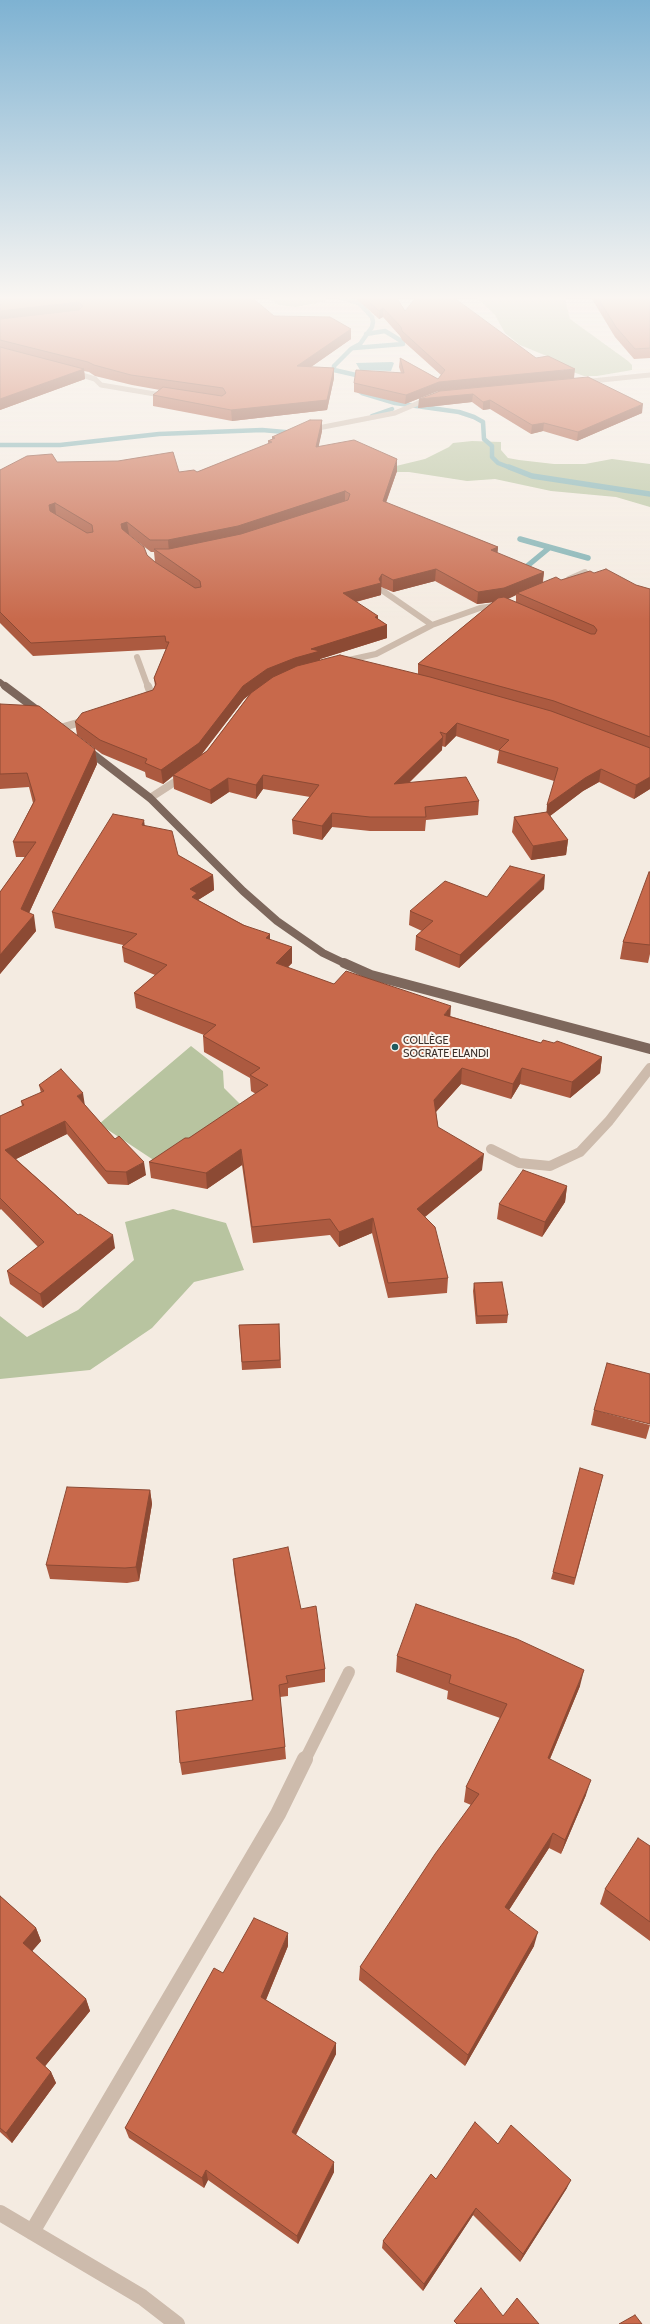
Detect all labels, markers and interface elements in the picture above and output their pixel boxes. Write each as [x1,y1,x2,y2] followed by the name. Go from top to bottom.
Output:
[403,1034,489,1060] place label: COLLÈGE SOCRATE ELANDI
[390,1042,400,1052] marker: COLLÈGE SOCRATE ELANDI

